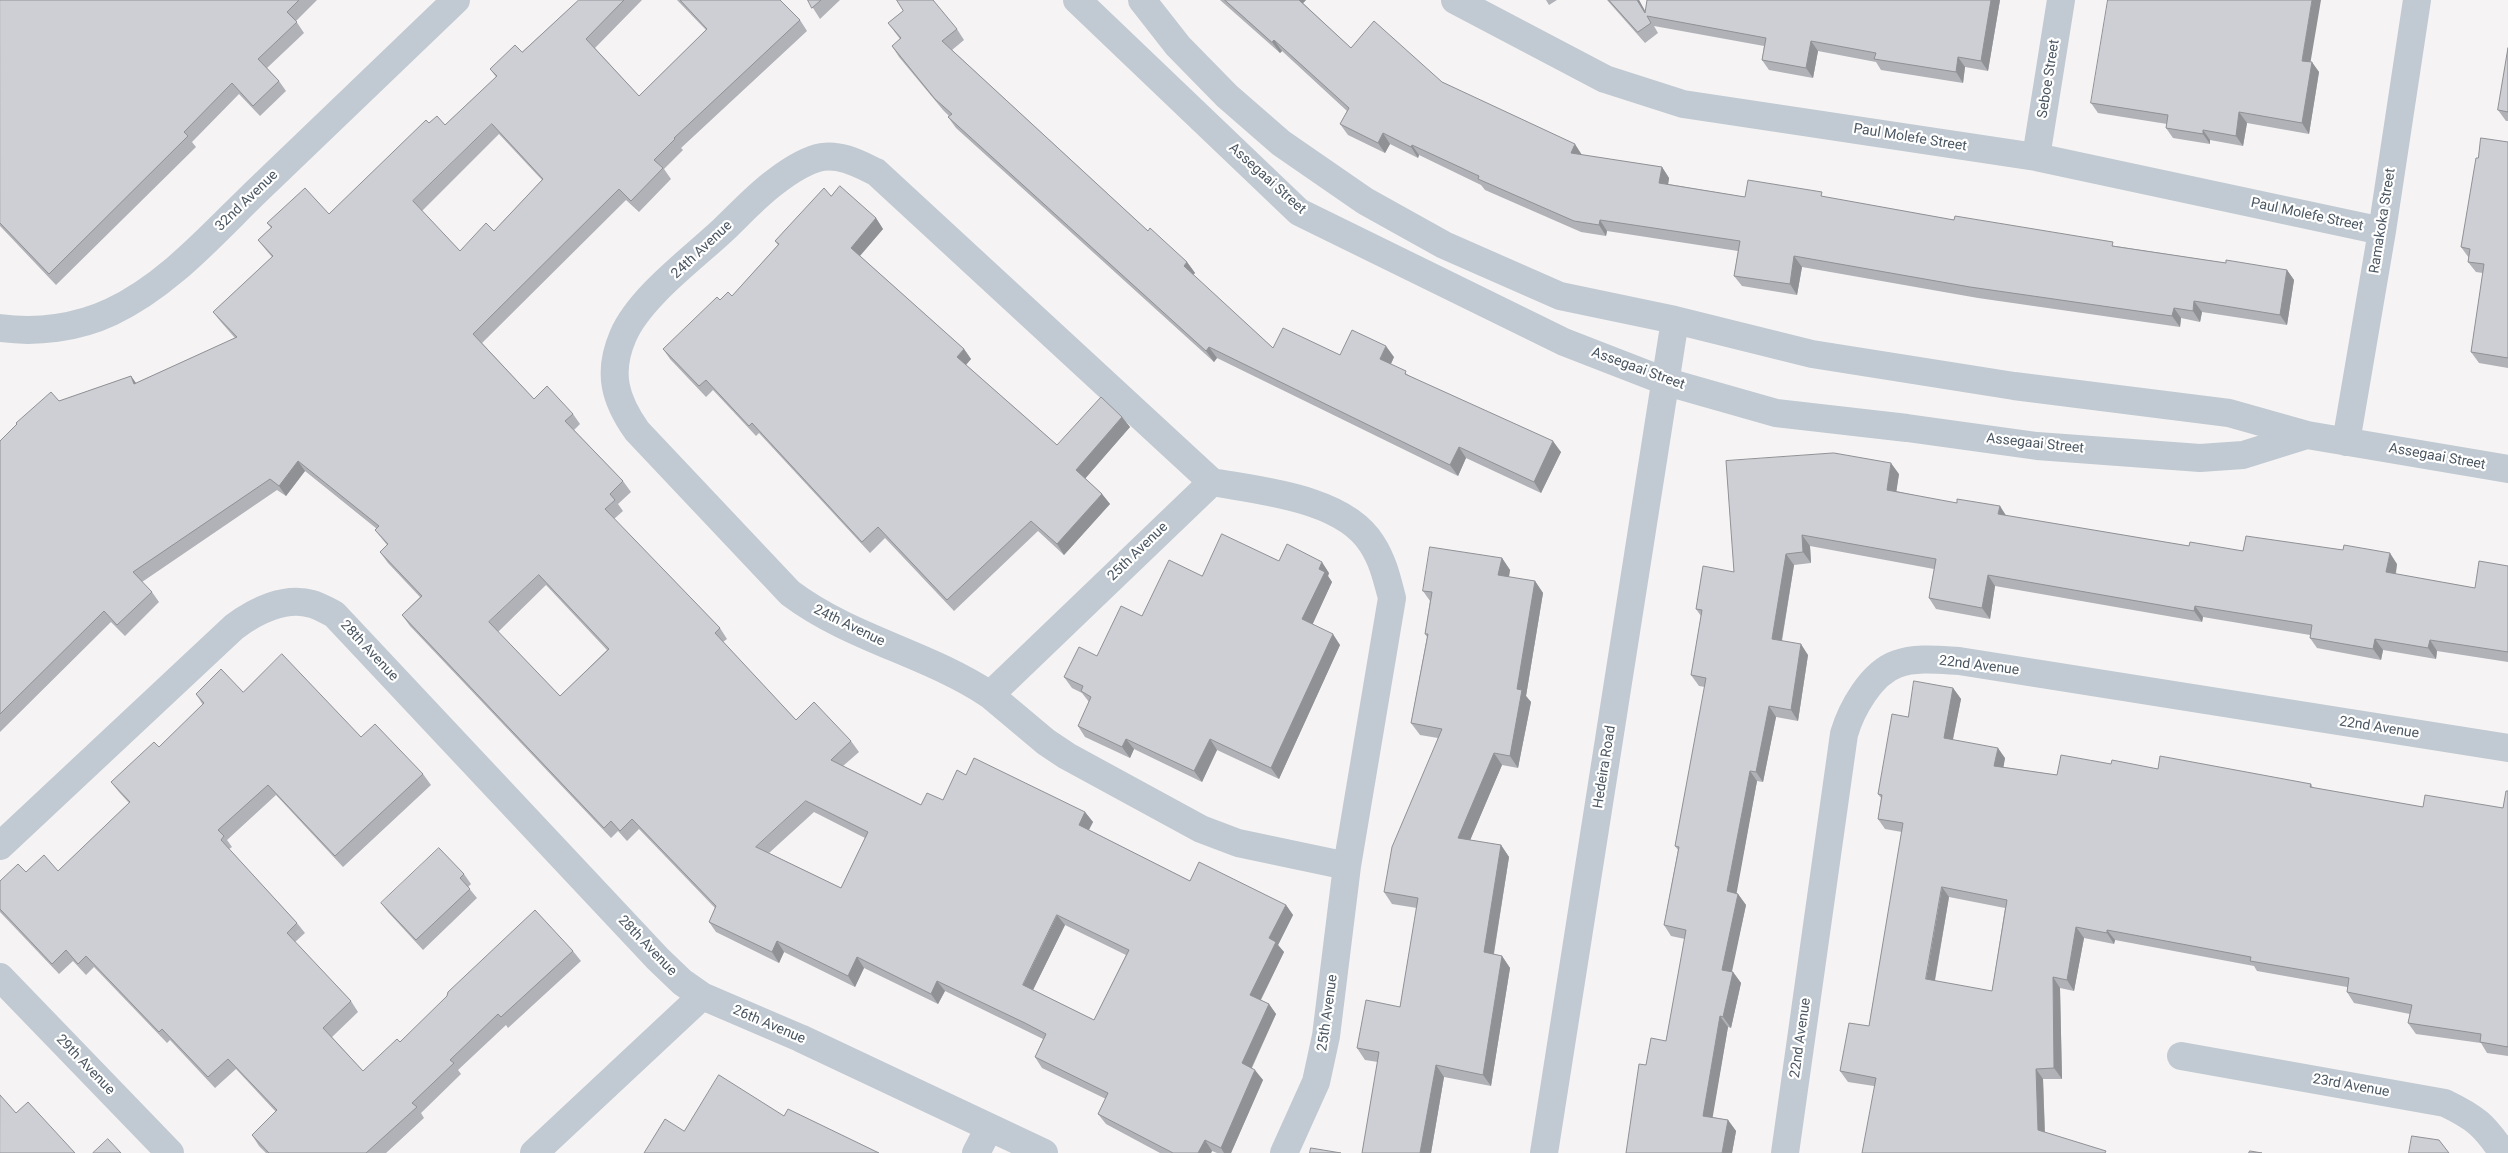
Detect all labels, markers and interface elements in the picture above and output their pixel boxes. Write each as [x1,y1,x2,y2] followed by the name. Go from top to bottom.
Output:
[2034,38,2064,120] street label: Seboe Street
[1852,121,1968,155] street label: Paul Molefe Street
[1225,140,1309,218] street label: Assegaai Street
[212,167,282,235] street label: 32nd Avenue
[2366,167,2400,275] street label: Ramakoka Street
[2249,195,2365,235] street label: Paul Molefe Street
[668,218,736,282] street label: 24th Avenue
[1589,344,1687,394] street label: Assegaai Street
[1985,431,2085,457] street label: Assegaai Street
[2387,440,2487,474] street label: Assegaai Street
[1104,519,1172,585] street label: 25th Avenue
[811,602,887,650] street label: 24th Avenue
[337,617,401,685] street label: 28th Avenue
[1938,653,2020,679] street label: 22nd Avenue
[2338,713,2420,743] street label: 22nd Avenue
[1590,724,1620,810] street label: Hedeira Road
[614,912,680,980] street label: 28th Avenue
[1314,974,1342,1052] street label: 25th Avenue
[1787,997,1815,1079] street label: 22nd Avenue
[730,1002,808,1048] street label: 26th Avenue
[52,1031,118,1099] street label: 29th Avenue
[2311,1071,2391,1101] street label: 23rd Avenue

